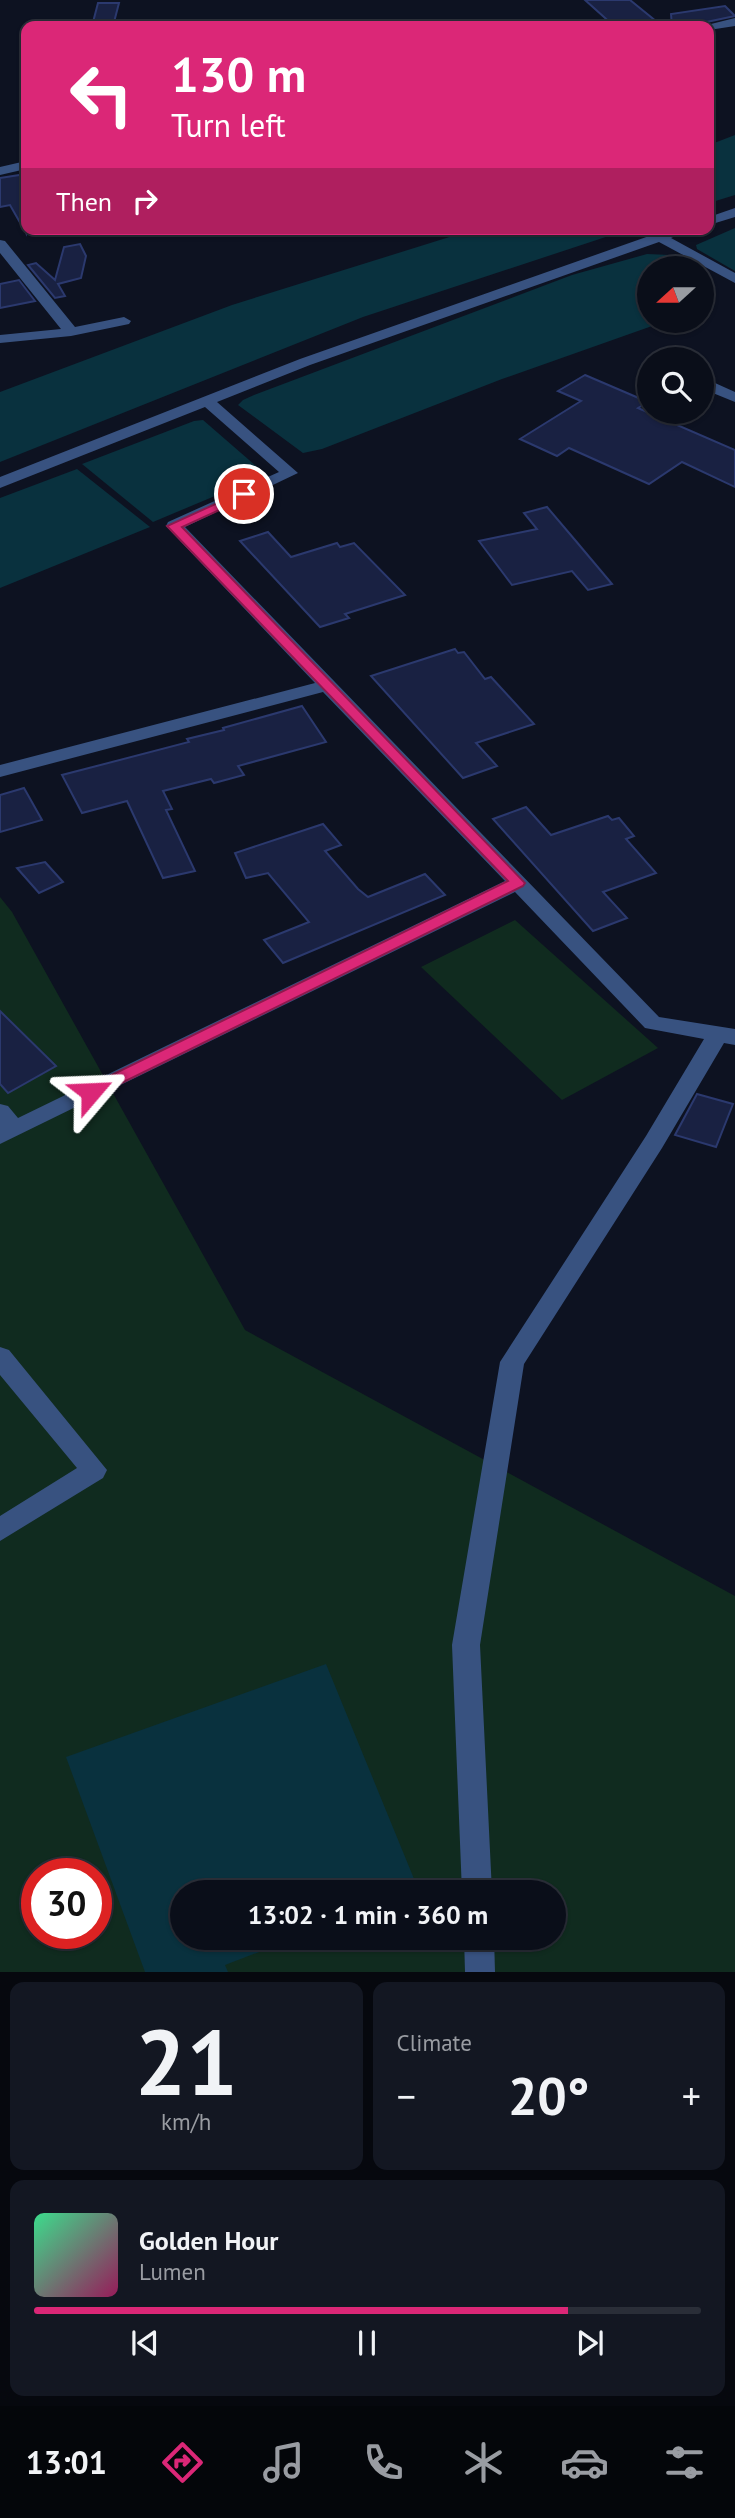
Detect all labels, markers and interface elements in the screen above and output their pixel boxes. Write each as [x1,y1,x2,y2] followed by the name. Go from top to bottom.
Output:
[171,42,306,106] text: 130 m
[56,49,147,140] icon: left
[171,104,286,146] text: Turn left
[126,182,164,220] icon: right
[56,185,112,218] text: Then
[637,256,714,332] north arrow
[637,256,714,424] map controls
[637,347,714,424] button: search
[214,464,274,524] pin
[225,475,263,513] icon: arrive
[54,1055,128,1129] position arrow
[21,1858,112,1949] speed limit sign: 30
[248,1898,488,1931] text: 13:02 · 1 min · 360 m
[135,2002,238,2120] text: 21
[397,2028,472,2057] text: Climate
[508,2062,590,2129] text: 20°
[397,2071,416,2120] text: −
[682,2071,701,2120] text: +
[161,2107,211,2136] text: km/h
[139,2224,278,2257] text: Golden Hour
[139,2257,206,2286] text: Lumen
[126,2324,164,2362] icon: previous
[348,2324,386,2362] icon: pause
[571,2324,609,2362] icon: next
[158,2438,207,2487] icon: directions
[259,2438,308,2487] icon: music
[359,2438,408,2487] icon: phone
[459,2438,508,2487] icon: climate
[560,2438,609,2487] icon: car
[660,2438,709,2487] icon: filters
[26,2441,107,2483] text: 13:01

